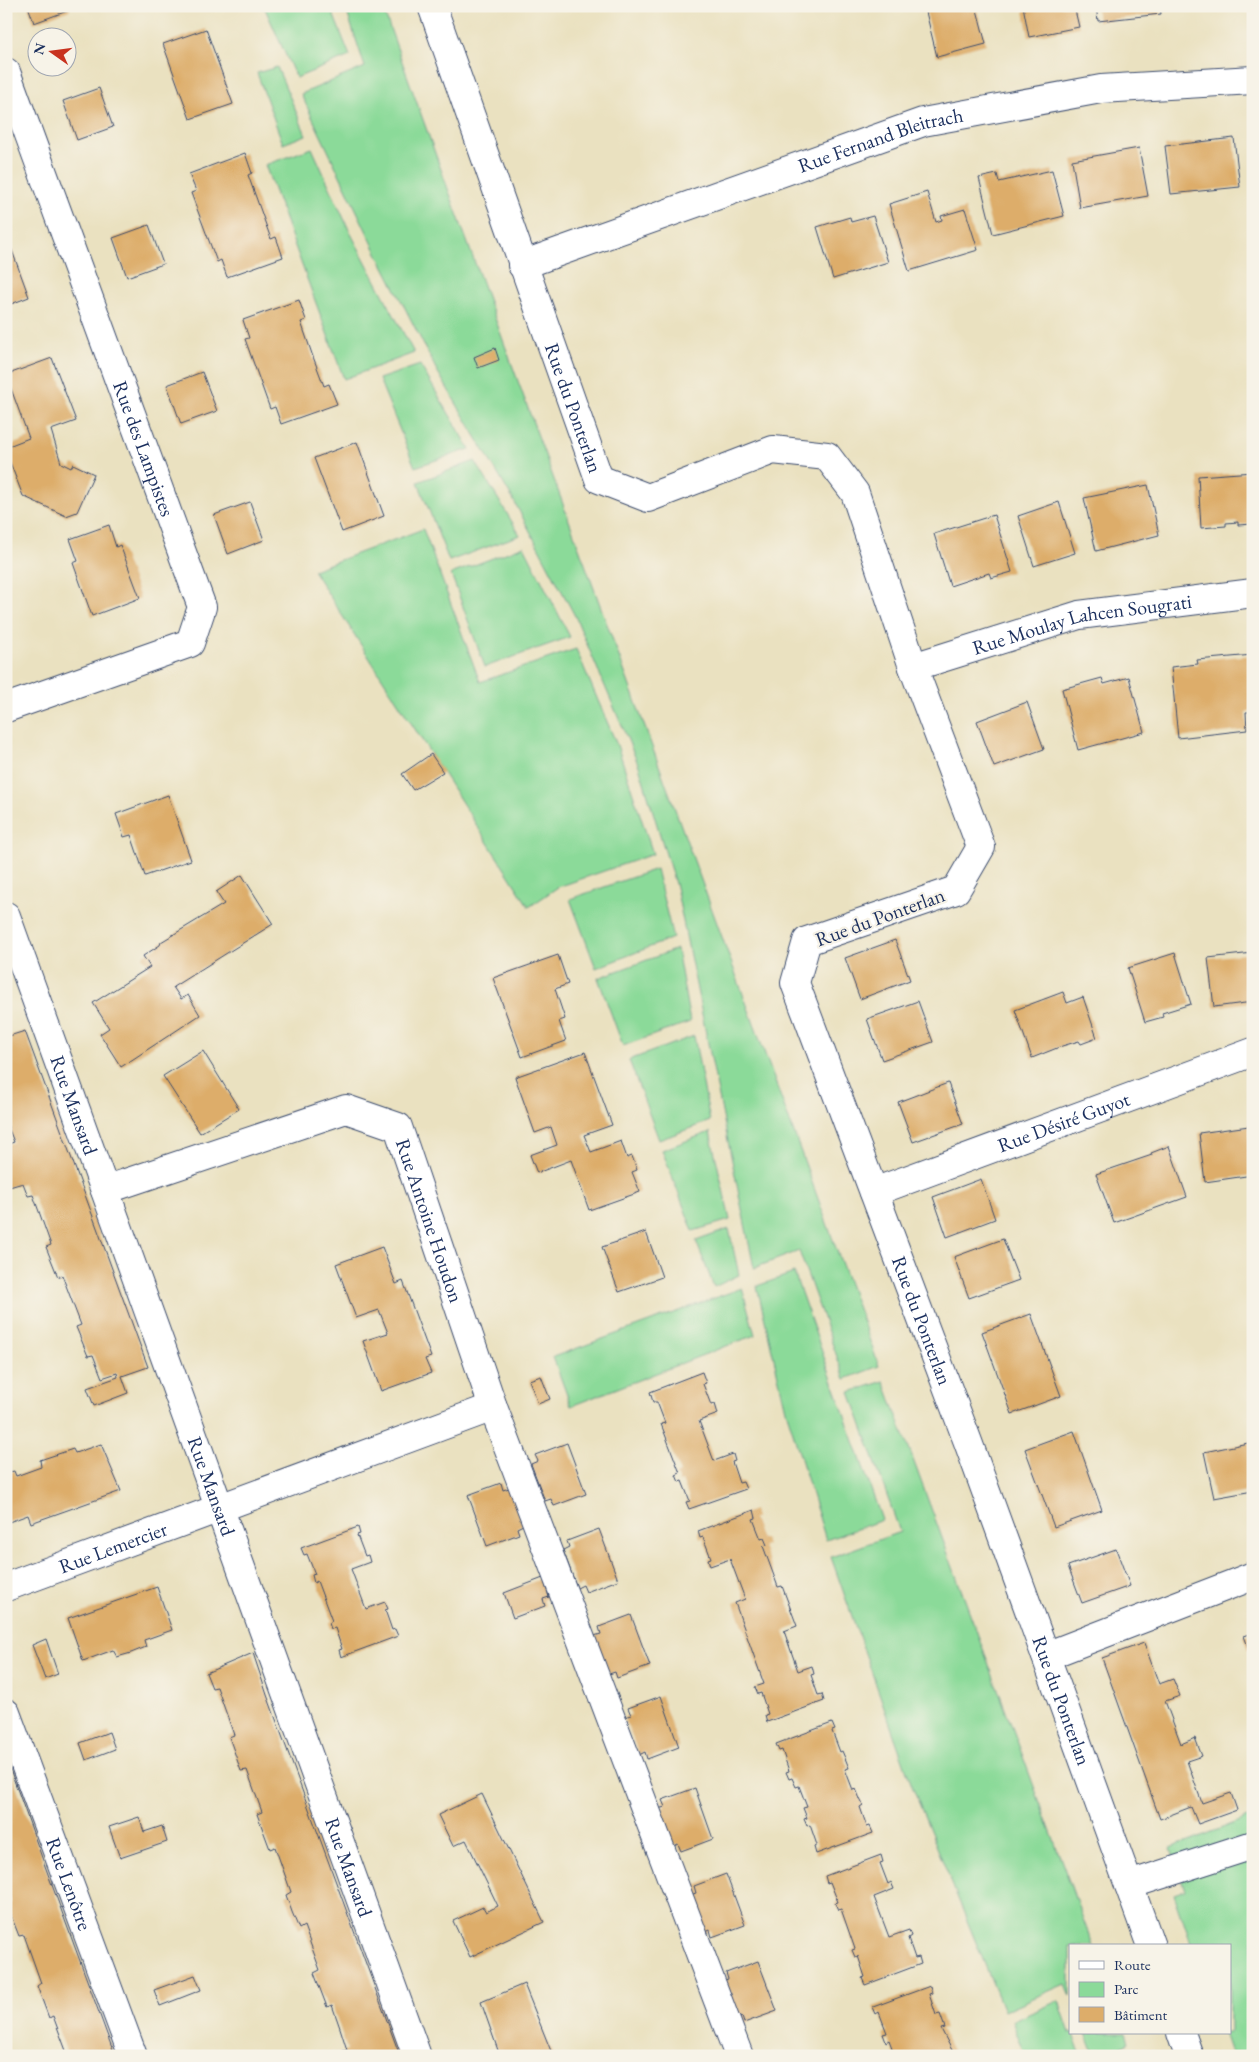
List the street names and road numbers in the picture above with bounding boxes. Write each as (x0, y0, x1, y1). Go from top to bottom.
street label: Rue Fernand Bleitrach (794, 102, 965, 179)
street label: Rue du Ponterlan (539, 339, 609, 477)
street label: Rue des Lampistes (107, 377, 181, 520)
street label: Rue Moulay Lahcen Sougrati (969, 588, 1193, 661)
street label: Rue du Ponterlan (812, 881, 949, 952)
street label: Rue Mansard (44, 1052, 104, 1159)
street label: Rue Désiré Guyot (994, 1085, 1134, 1158)
street label: Rue Antoine Houdon (390, 1135, 470, 1306)
street label: Rue du Ponterlan (886, 1252, 958, 1389)
street label: Rue Mansard (182, 1433, 242, 1540)
street label: Rue Lemercier (55, 1515, 171, 1579)
street label: Rue du Ponterlan (1026, 1632, 1097, 1769)
street label: Rue Mansard (319, 1814, 379, 1921)
street label: Rue Lenôtre (40, 1834, 98, 1934)

